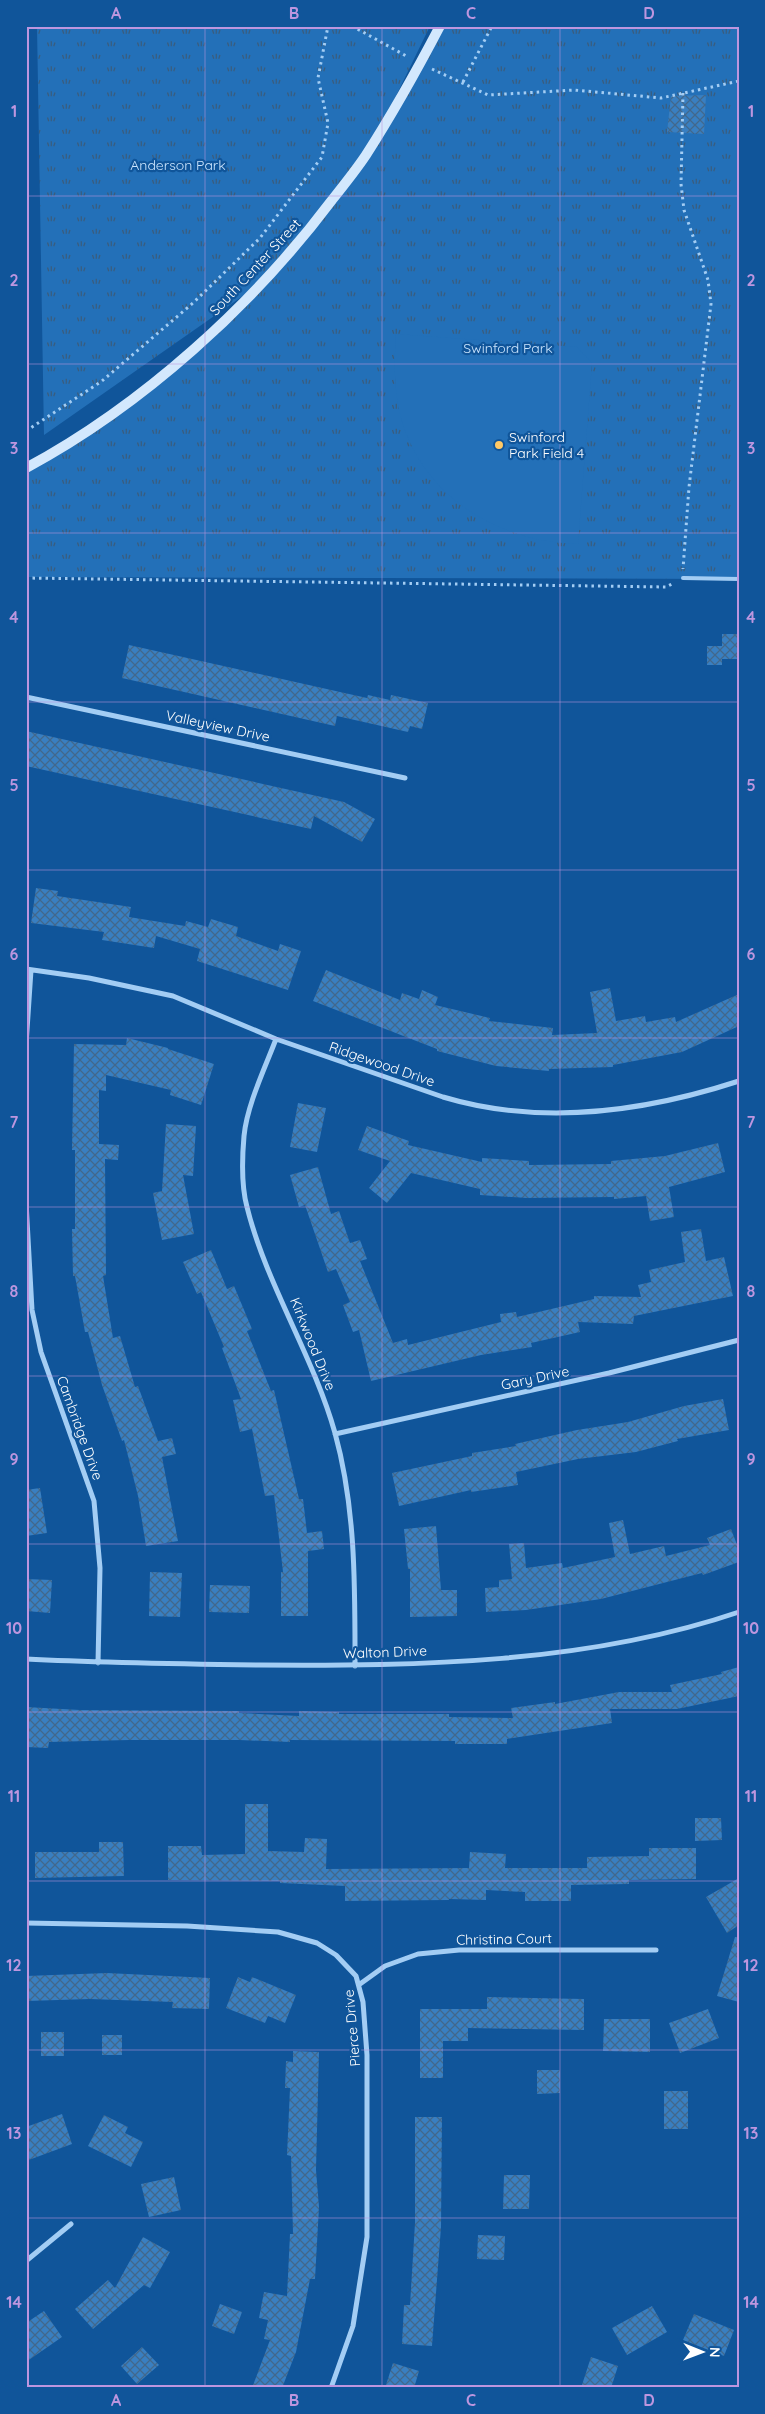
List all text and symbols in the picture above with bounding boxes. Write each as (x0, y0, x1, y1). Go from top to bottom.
text: A (111, 3, 122, 23)
text: B (289, 3, 299, 23)
text: C (466, 3, 476, 23)
text: D (643, 3, 655, 23)
text: 1 (11, 101, 17, 121)
text: 1 (748, 101, 754, 121)
park label: Anderson Park (130, 156, 226, 174)
street label: South Center Street (205, 215, 305, 319)
text: 2 (9, 270, 19, 290)
text: 2 (746, 270, 756, 290)
park label: Swinford Park (463, 339, 553, 357)
place label: Swinford Park Field 4 (509, 428, 584, 462)
text: 3 (10, 438, 18, 458)
text: 3 (747, 438, 755, 458)
marker: Swinford Park Field 4 (493, 439, 505, 451)
text: 4 (9, 607, 19, 627)
text: 4 (746, 607, 756, 627)
street label: Valleyview Drive (164, 706, 272, 746)
text: 5 (9, 775, 19, 795)
text: 5 (746, 775, 756, 795)
text: 6 (10, 944, 19, 964)
text: 6 (747, 944, 756, 964)
street label: Ridgewood Drive (327, 1037, 437, 1091)
text: 7 (10, 1112, 19, 1132)
text: 7 (747, 1112, 756, 1132)
text: 8 (10, 1281, 19, 1301)
text: 8 (747, 1281, 756, 1301)
street label: Kirkwood Drive (286, 1295, 340, 1393)
street label: Gary Drive (499, 1362, 571, 1394)
street label: Cambridge Drive (53, 1373, 107, 1483)
text: 9 (9, 1449, 19, 1469)
text: 9 (746, 1449, 756, 1469)
text: 10 (6, 1618, 22, 1638)
text: 10 (743, 1618, 759, 1638)
street label: Walton Drive (343, 1642, 427, 1662)
text: 11 (8, 1786, 20, 1806)
text: 11 (745, 1786, 757, 1806)
street label: Christina Court (456, 1929, 552, 1949)
text: 12 (6, 1955, 22, 1975)
text: 12 (743, 1955, 759, 1975)
street label: Pierce Drive (340, 1989, 364, 2067)
text: 13 (7, 2123, 21, 2143)
text: 13 (744, 2123, 758, 2143)
text: 14 (6, 2292, 22, 2312)
text: 14 (743, 2292, 759, 2312)
north arrow (678, 2326, 728, 2376)
text: N (706, 2347, 724, 2358)
text: A (111, 2390, 122, 2410)
text: B (289, 2390, 299, 2410)
text: C (466, 2390, 476, 2410)
text: D (643, 2390, 655, 2410)

